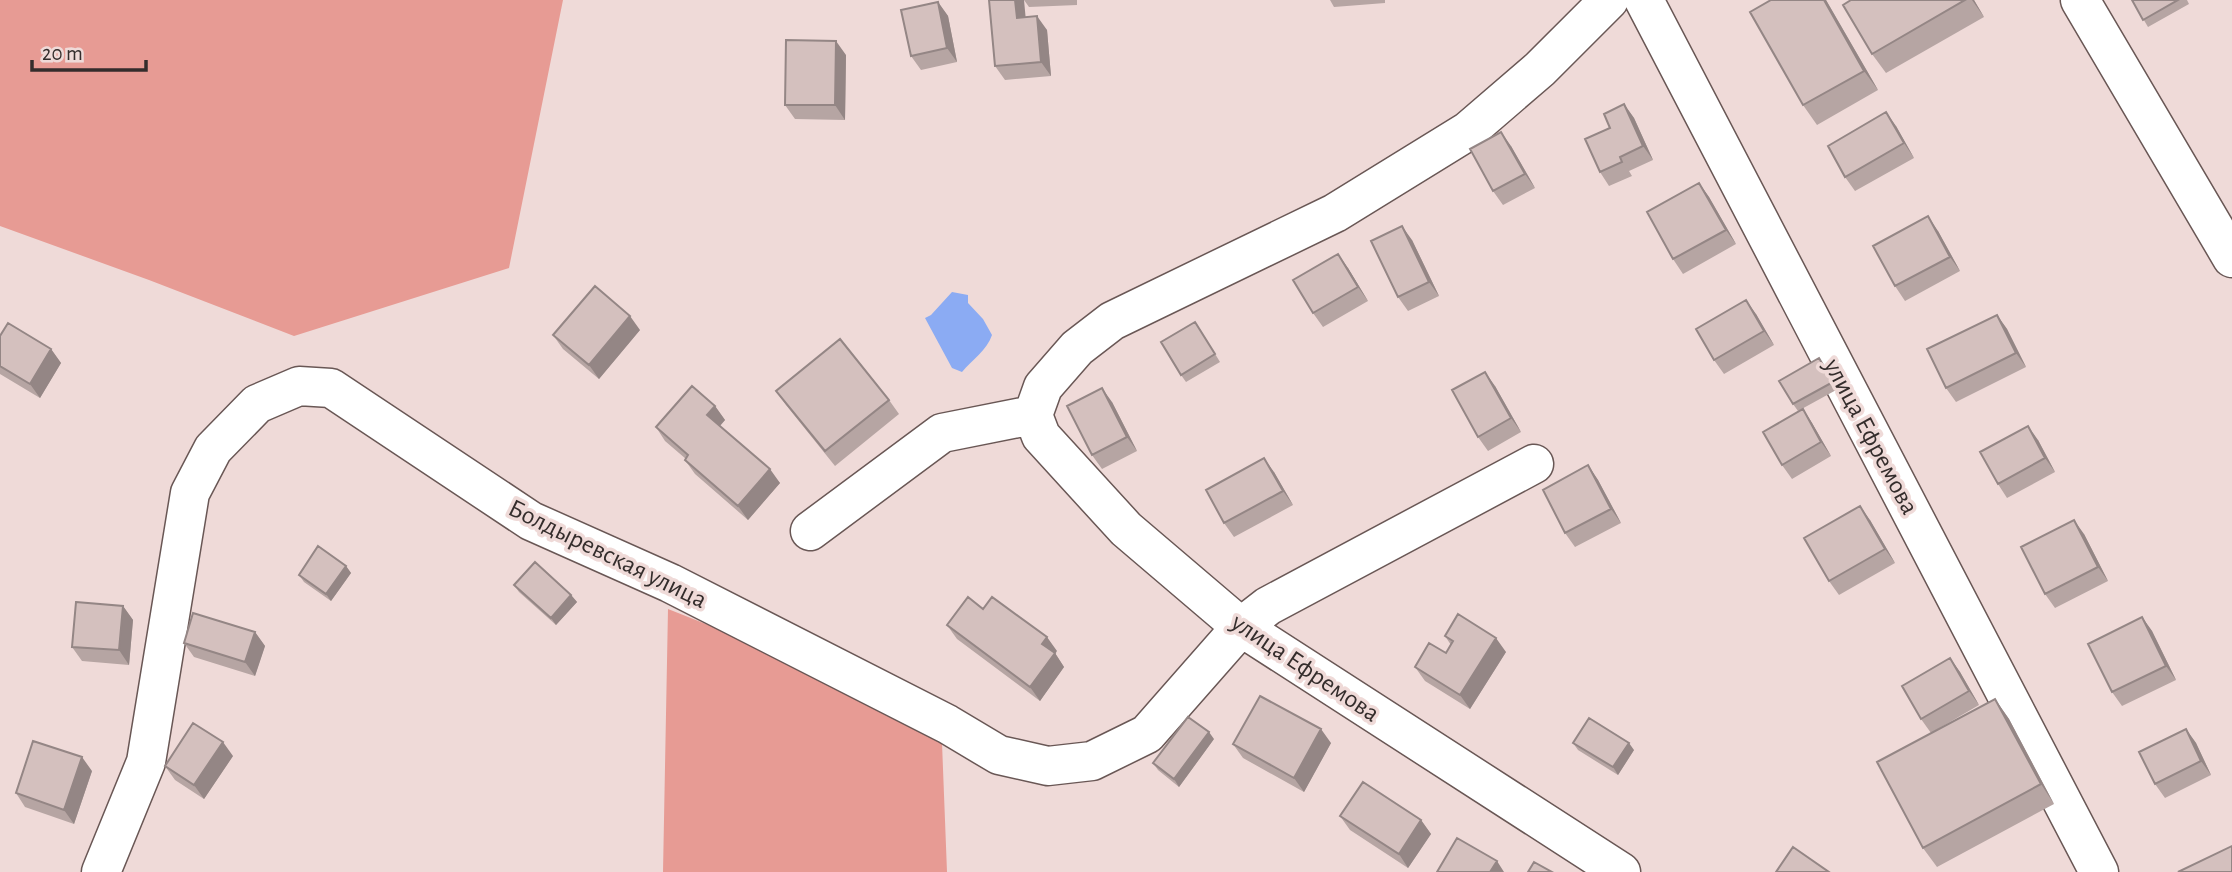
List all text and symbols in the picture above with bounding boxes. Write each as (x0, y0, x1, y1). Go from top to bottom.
scale bar (32, 28, 145, 72)
text: 20 m (42, 43, 83, 64)
street label: улица Ефремова (1819, 353, 1923, 519)
street label: Болдыревская улица (504, 495, 711, 613)
street label: улица Ефремова (1226, 608, 1384, 727)

